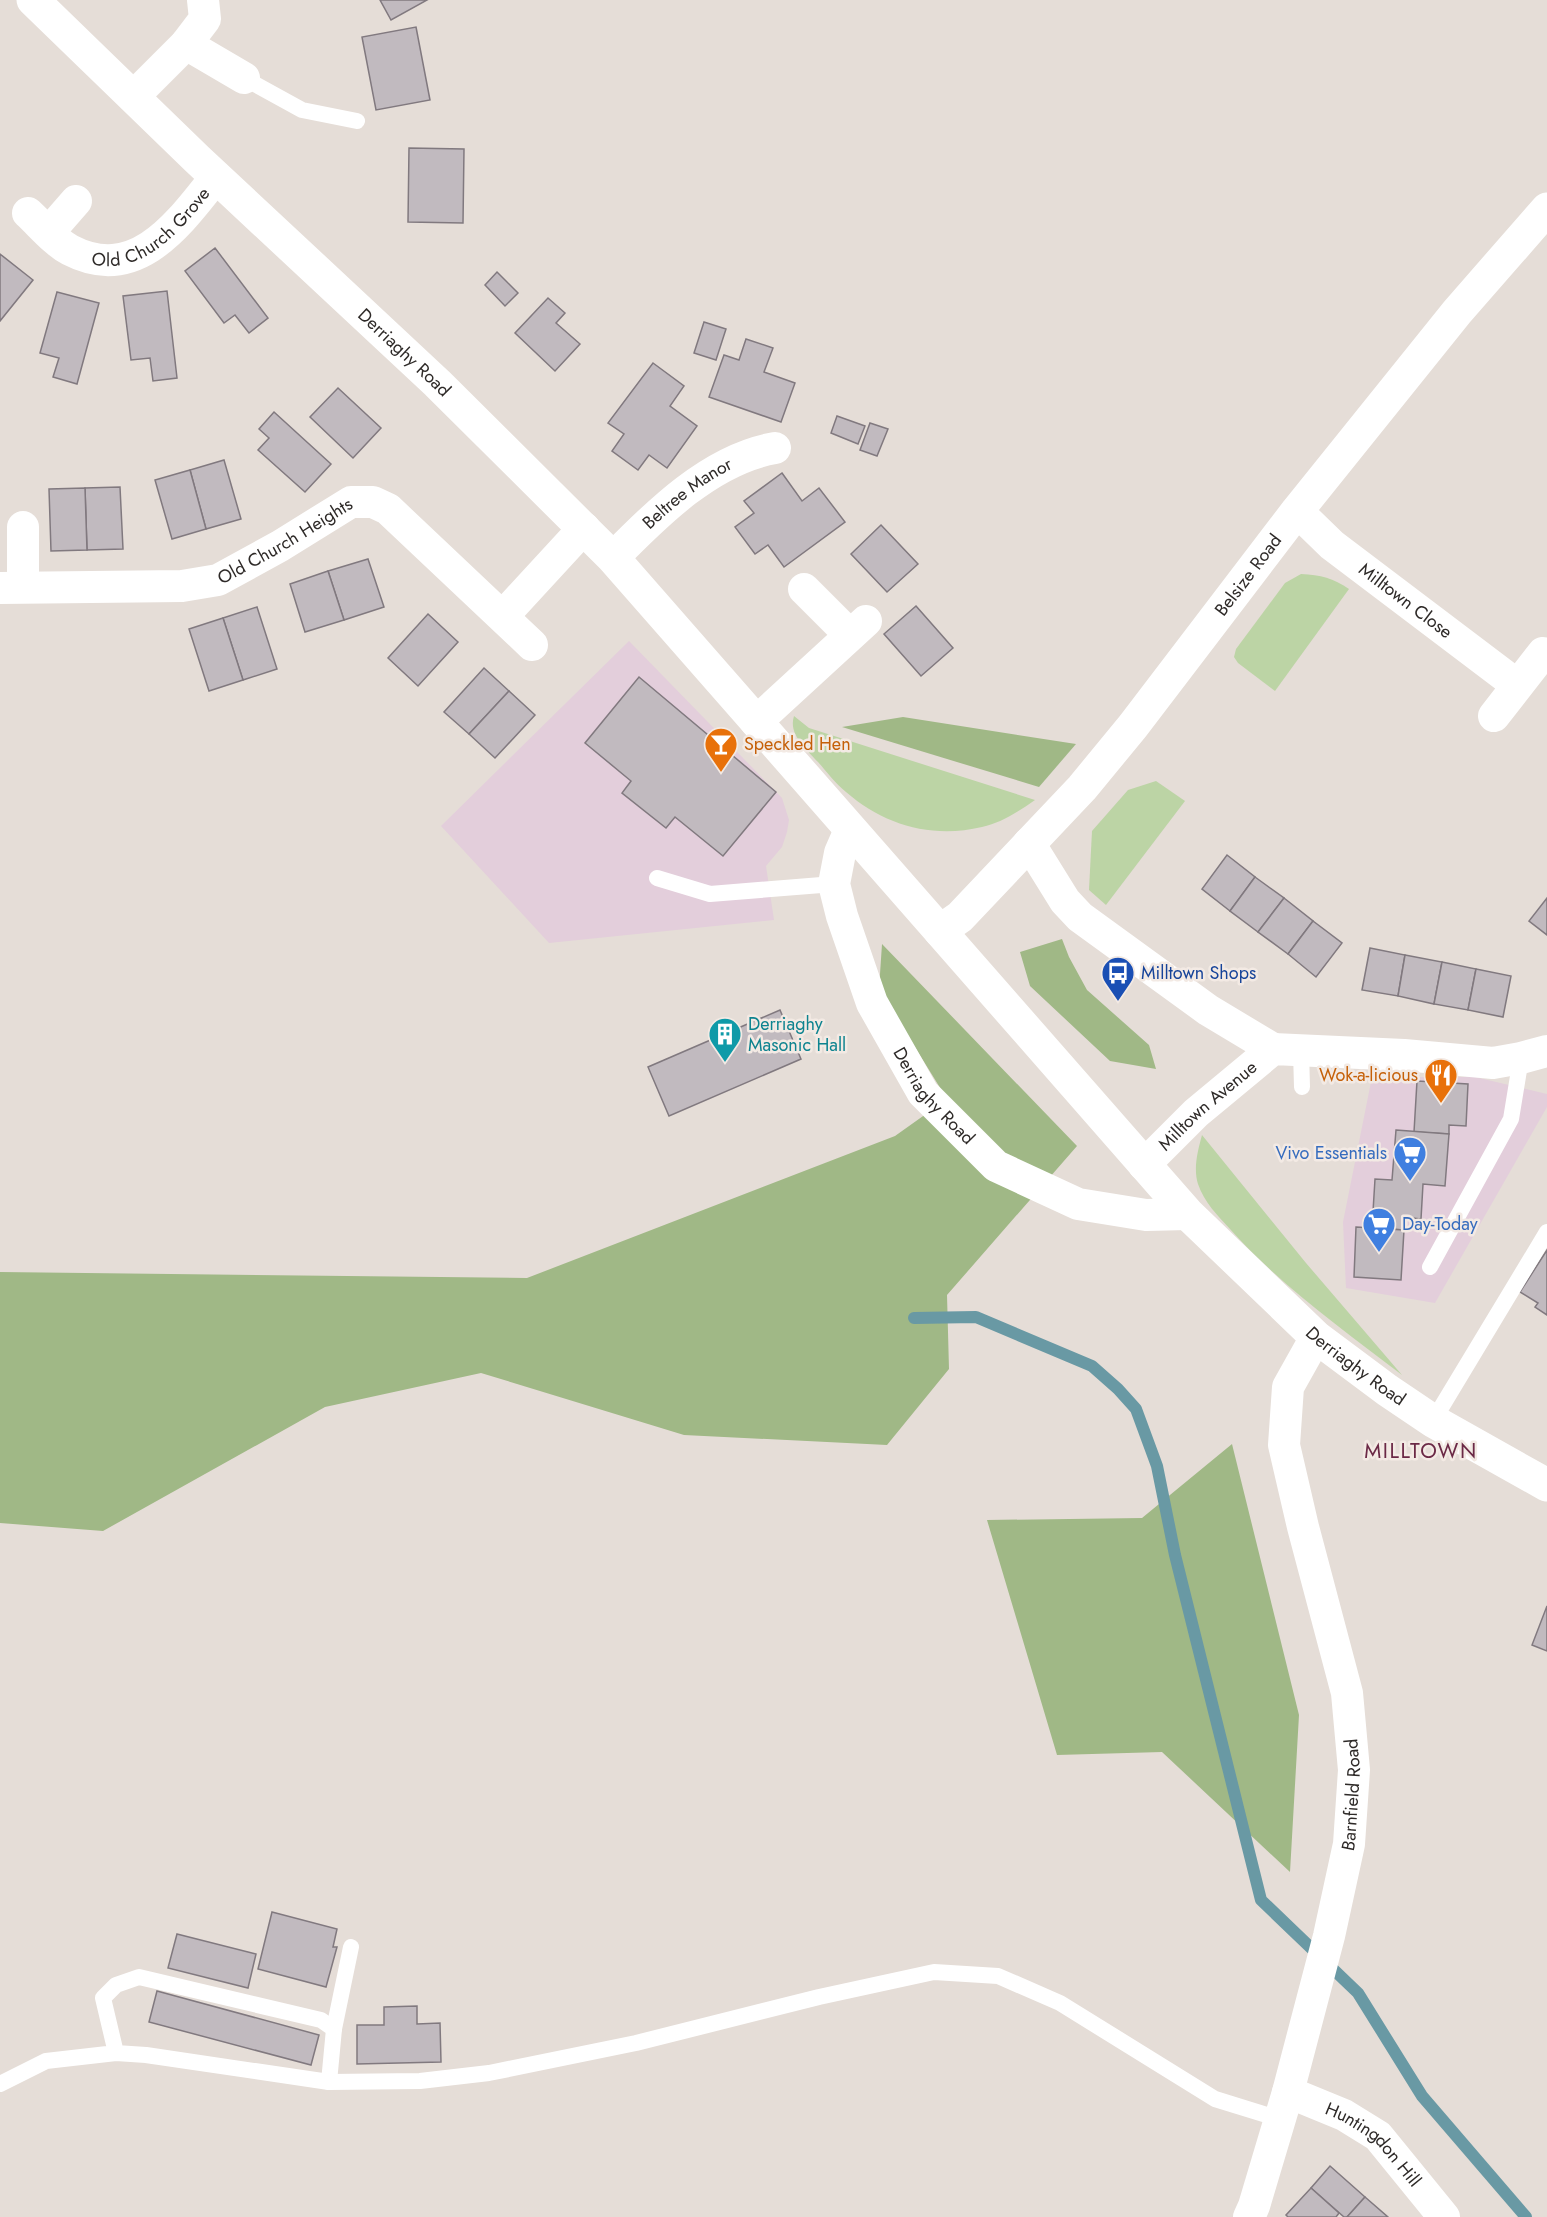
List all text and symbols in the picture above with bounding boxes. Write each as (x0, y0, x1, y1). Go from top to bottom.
street label: Old Church Grove (90, 182, 216, 273)
street label: Derriaghy Road (352, 302, 457, 403)
street label: Beltree Manor (637, 451, 737, 535)
street label: Old Church Heights (213, 491, 358, 591)
street label: Belsize Road (1208, 529, 1288, 622)
street label: Milltown Close (1353, 557, 1458, 645)
bar icon: Speckled Hen (703, 726, 739, 773)
place label: Speckled Hen (744, 731, 851, 757)
bus stop icon: Milltown Shops (1100, 955, 1136, 1002)
place label: Milltown Shops (1141, 960, 1256, 986)
place label: Derriaghy Masonic Hall (748, 1011, 846, 1058)
building icon: Derriaghy Masonic Hall (707, 1016, 743, 1063)
street label: Derriaghy Road (887, 1043, 981, 1151)
street label: Milltown Avenue (1152, 1055, 1263, 1157)
restaurant icon: Wok-a-licious (1423, 1057, 1459, 1104)
place label: Wok-a-licious (1319, 1062, 1418, 1088)
supermarket icon: Vivo Essentials (1392, 1135, 1428, 1182)
place label: Vivo Essentials (1275, 1140, 1387, 1166)
supermarket icon: Day-Today (1361, 1206, 1397, 1253)
place label: Day-Today (1402, 1211, 1478, 1237)
street label: Derriaghy Road (1300, 1320, 1411, 1412)
district label: MILLTOWN (1364, 1436, 1478, 1466)
street label: Barnfield Road (1335, 1738, 1367, 1853)
street label: Huntingdon Hill (1321, 2096, 1427, 2192)

